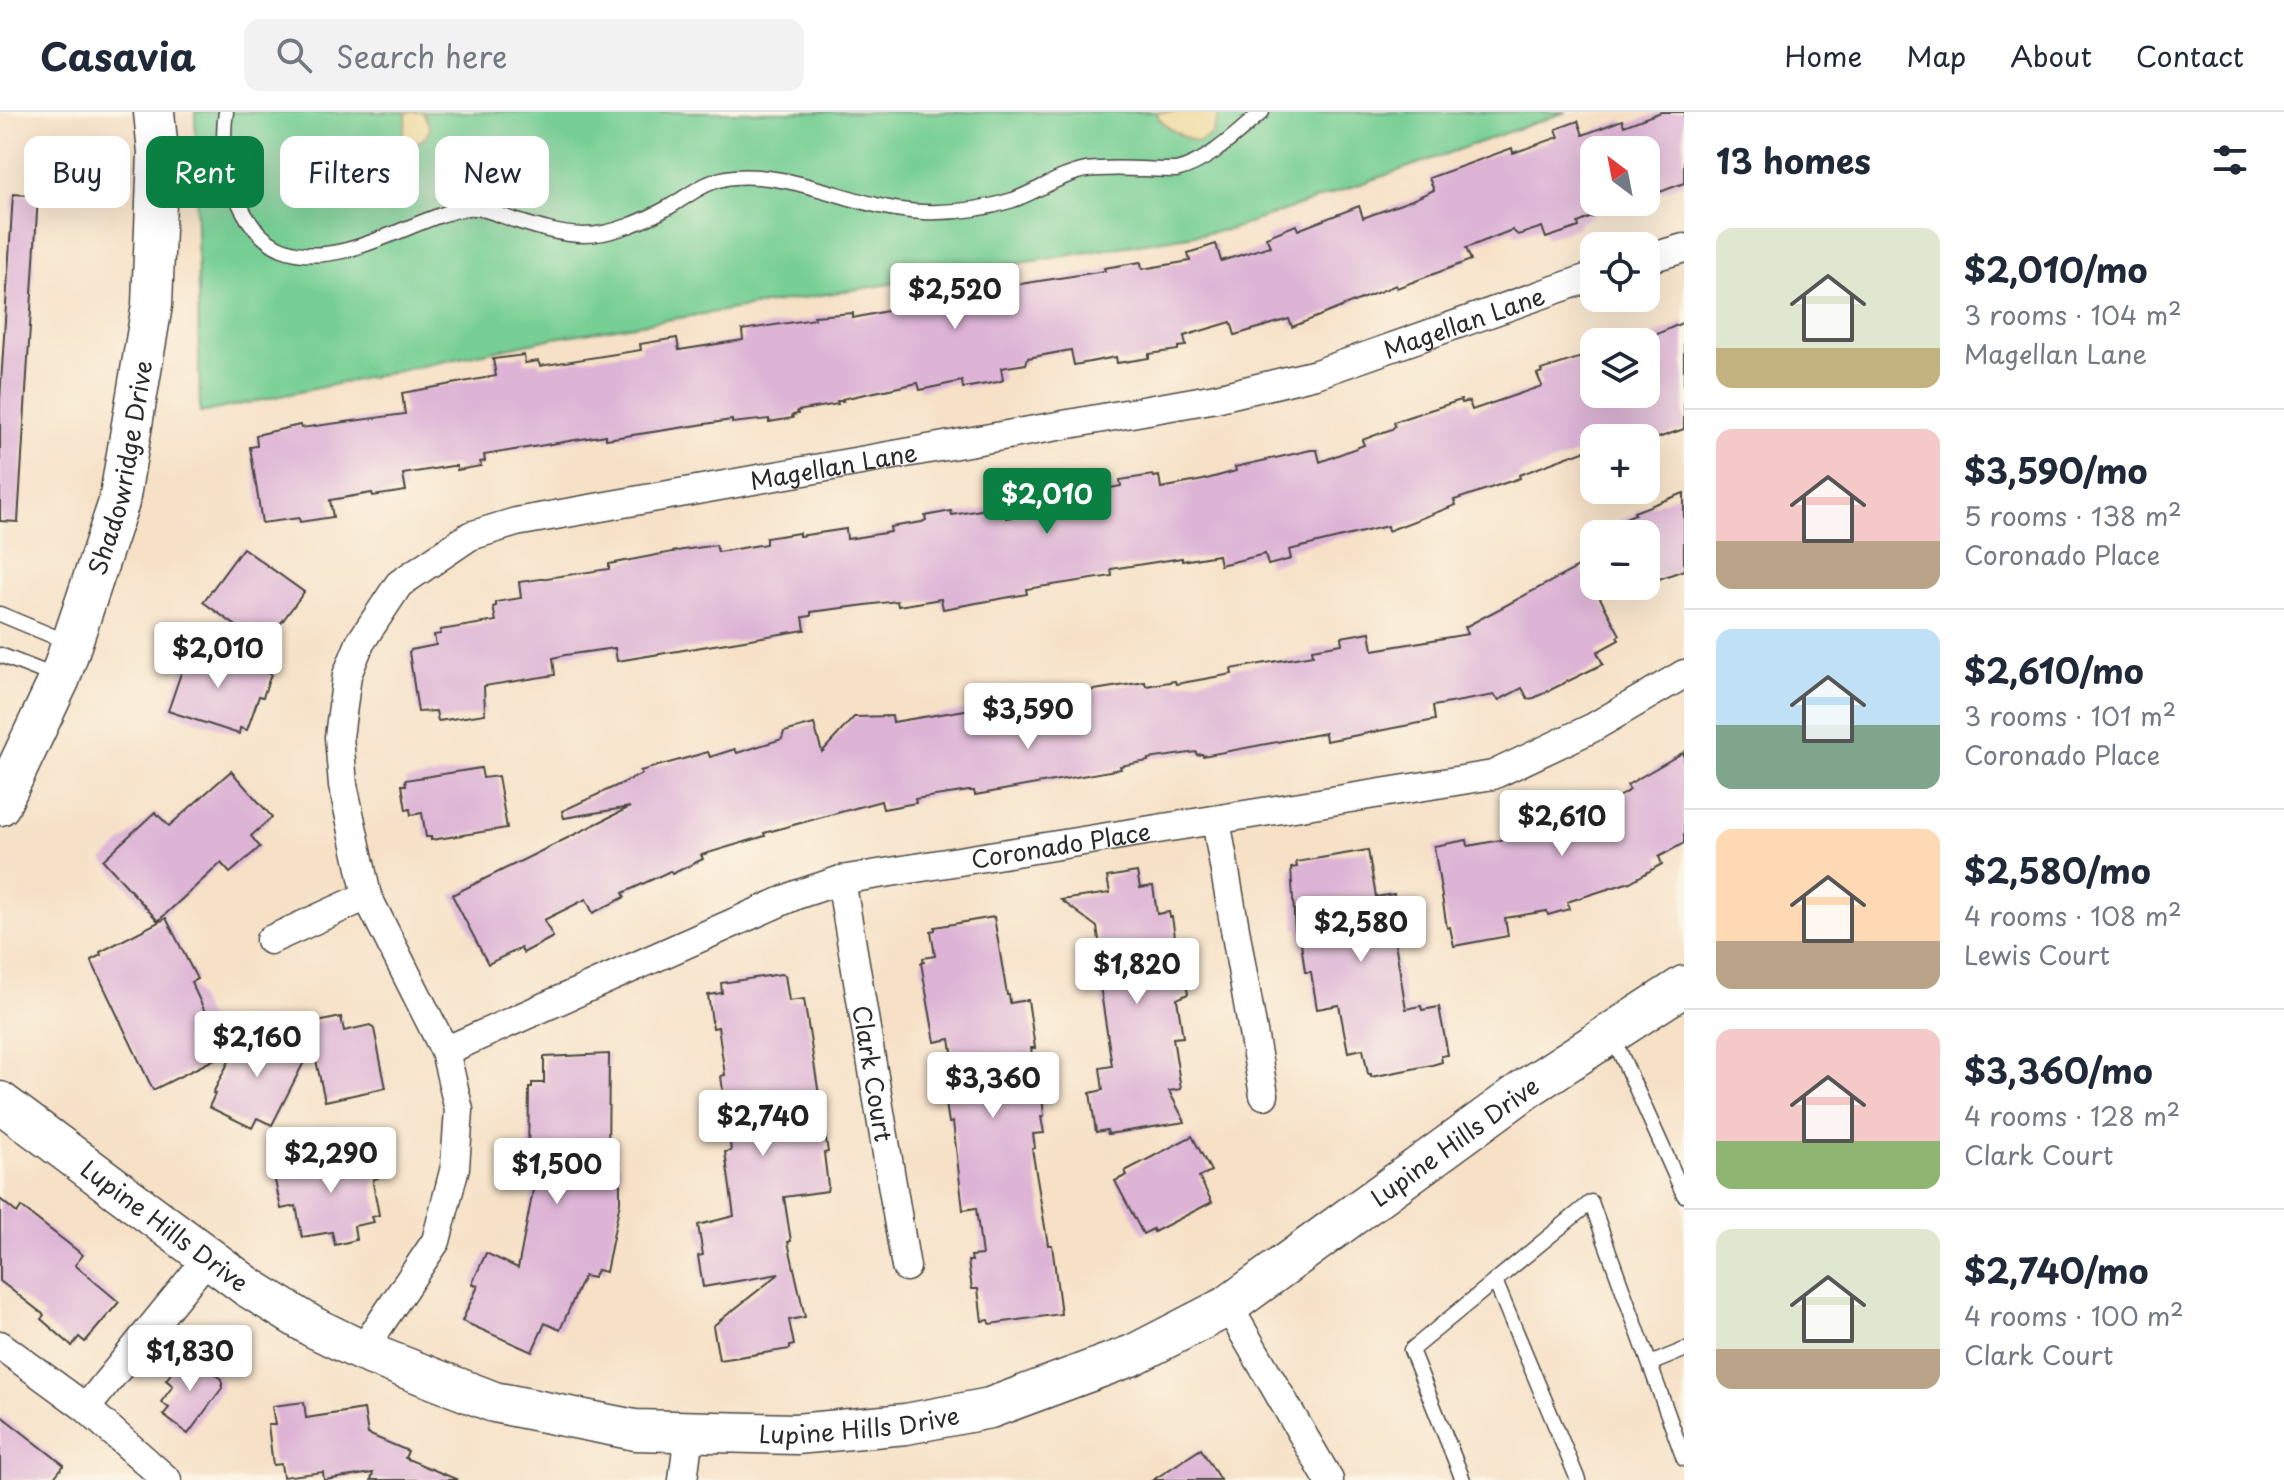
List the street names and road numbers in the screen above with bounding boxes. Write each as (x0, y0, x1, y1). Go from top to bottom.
street label: Magellan Lane (1378, 277, 1549, 367)
street label: Shadowridge Drive (78, 357, 160, 579)
street label: Magellan Lane (747, 433, 920, 498)
street label: Coronado Place (968, 812, 1153, 877)
street label: Clark Court (844, 1002, 903, 1144)
street label: Lupine Hills Drive (1362, 1067, 1546, 1215)
street label: Lupine Hills Drive (74, 1151, 257, 1300)
street label: Lupine Hills Drive (758, 1396, 962, 1452)

